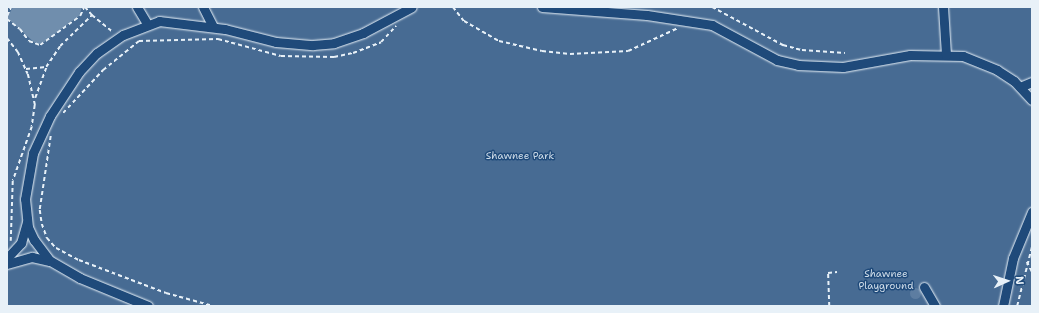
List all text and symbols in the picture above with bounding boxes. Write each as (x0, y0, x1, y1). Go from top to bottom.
park label: Shawnee Park (486, 150, 554, 162)
north arrow (987, 261, 1027, 301)
park label: Shawnee Playground (859, 267, 913, 290)
text: N (1012, 276, 1027, 285)

